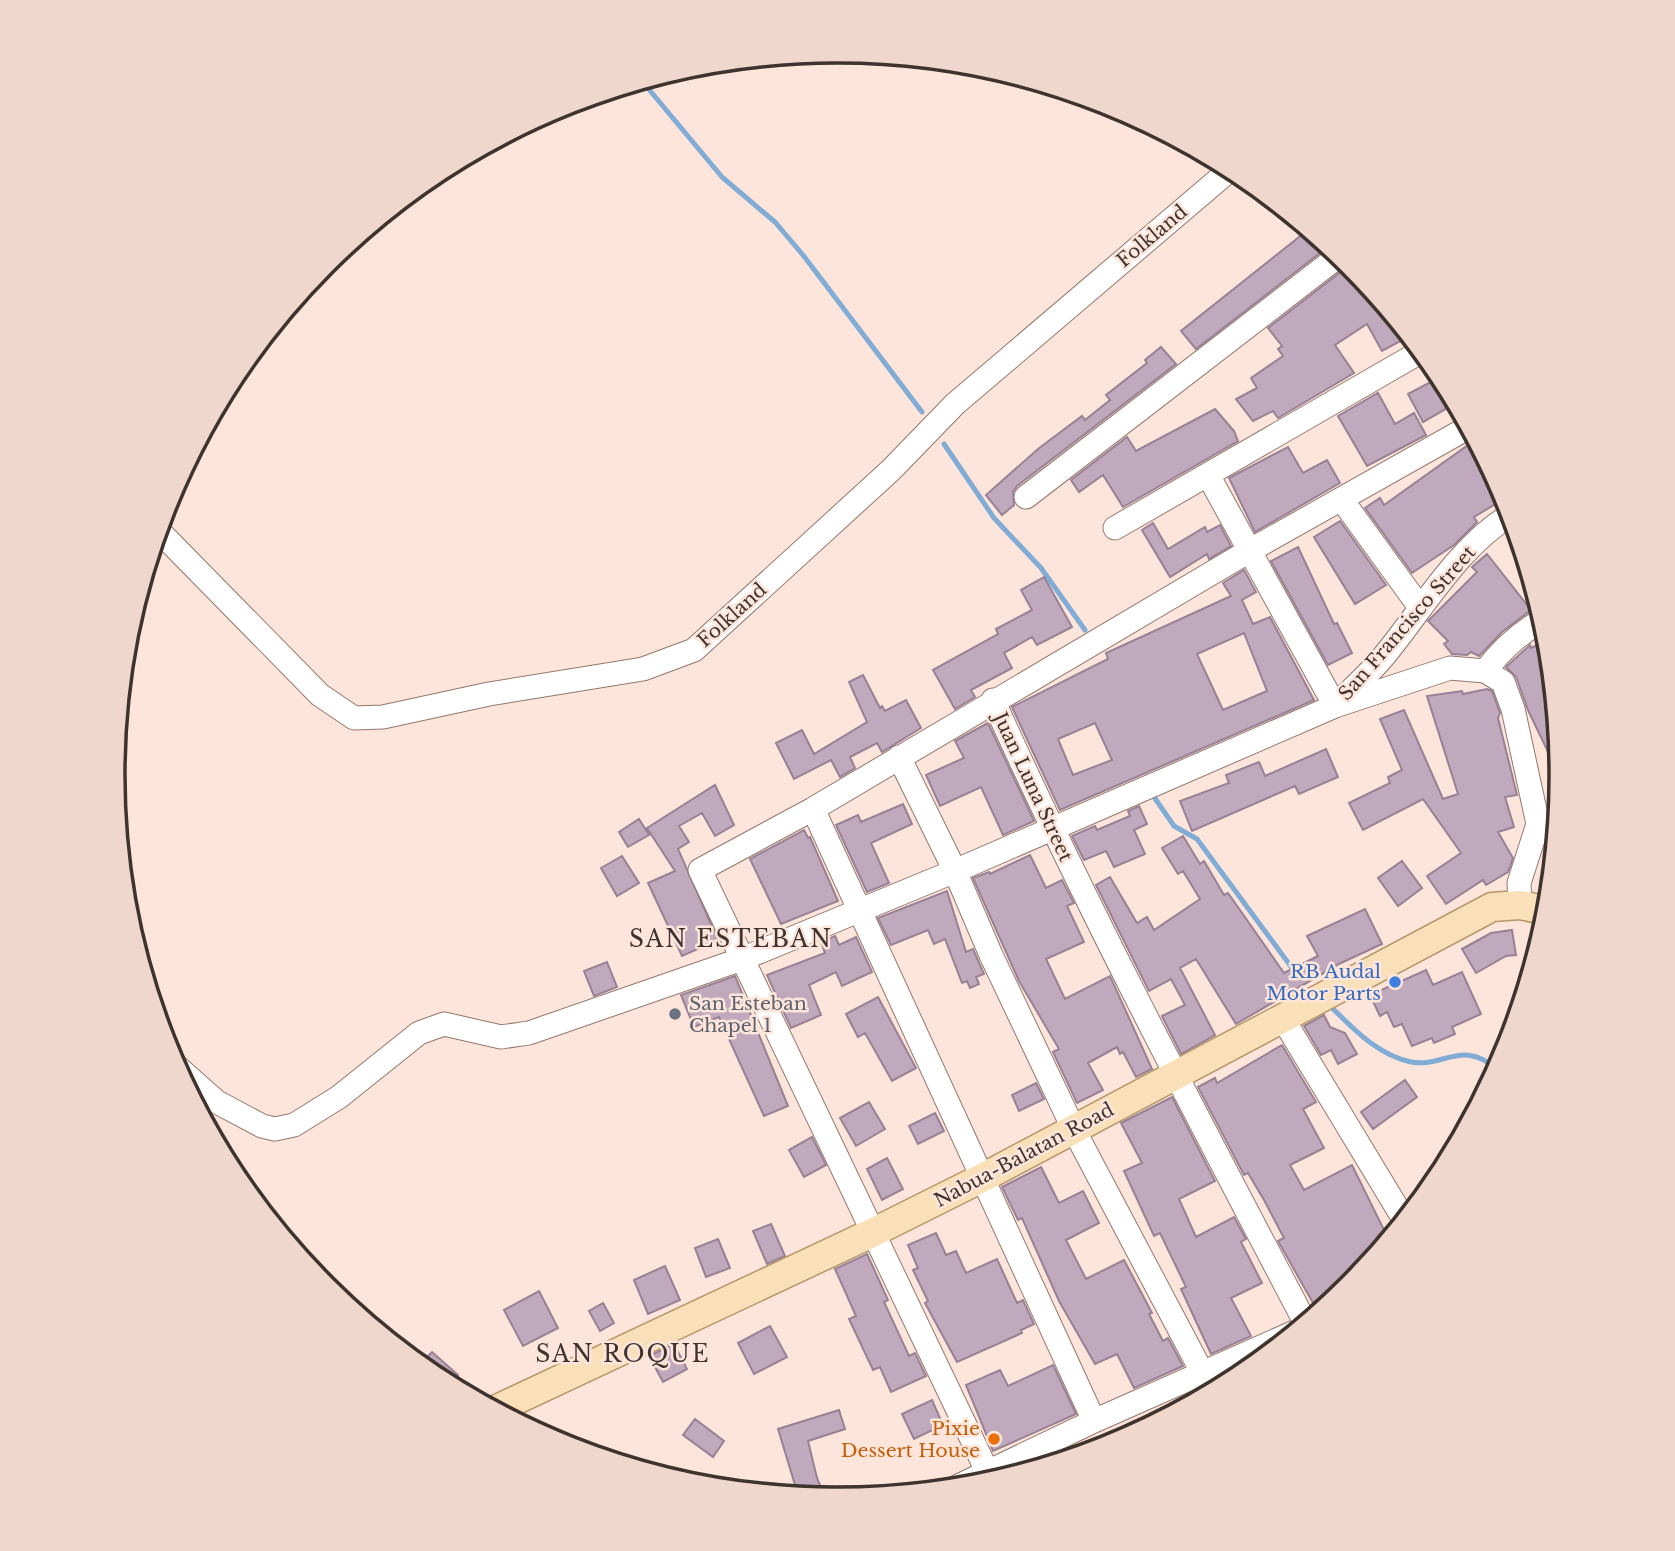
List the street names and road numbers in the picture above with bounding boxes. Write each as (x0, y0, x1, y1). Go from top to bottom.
street label: Folkland (1112, 200, 1192, 272)
street label: San Francisco Street (1334, 540, 1481, 705)
street label: Folkland (693, 578, 771, 652)
street label: Juan Luna Street (987, 706, 1078, 866)
street label: Nabua-Balatan Road (930, 1098, 1118, 1212)

